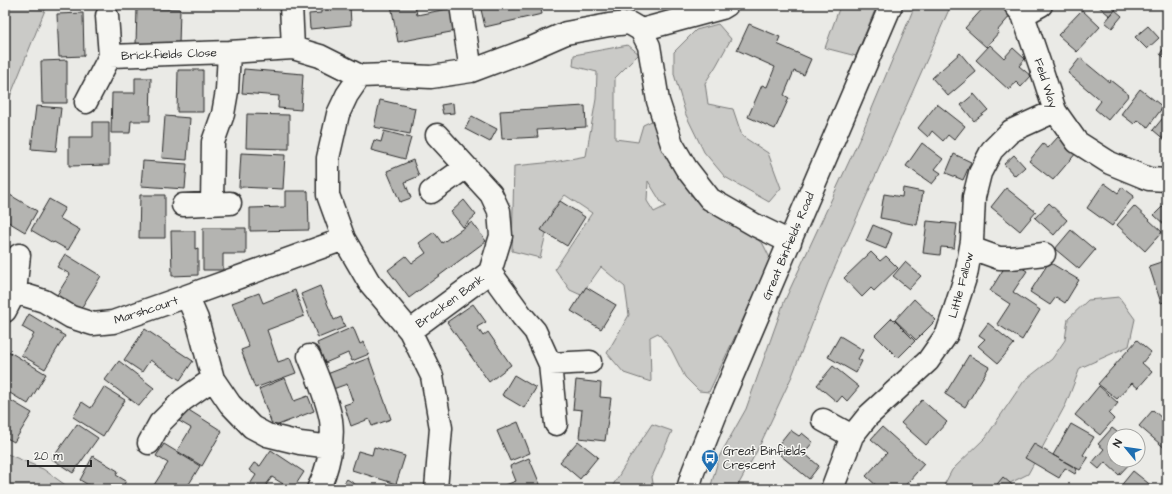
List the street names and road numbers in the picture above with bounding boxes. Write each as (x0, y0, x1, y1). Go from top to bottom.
street label: Brickfields Close (121, 44, 218, 65)
street label: Feld Way (1029, 56, 1062, 111)
street label: Great Binfields Road (758, 190, 819, 303)
street label: Little Fallow (945, 250, 979, 320)
street label: Bracken Bank (412, 270, 489, 332)
street label: Marshcourt (112, 292, 181, 329)

